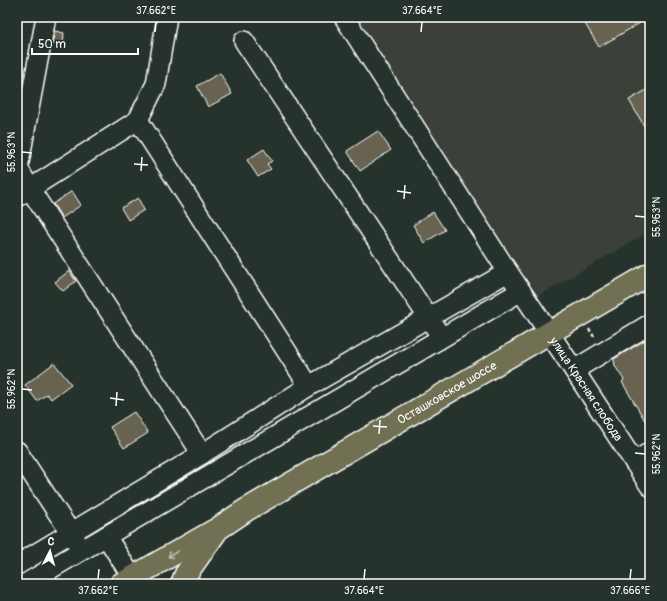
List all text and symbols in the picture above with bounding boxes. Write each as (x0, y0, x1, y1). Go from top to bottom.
text: 37.662°E (136, 5, 176, 17)
text: 37.664°E (402, 5, 442, 17)
scale bar (32, 30, 138, 56)
text: 50 m (38, 37, 66, 52)
text: 55.963°N (6, 131, 18, 172)
text: 55.963°N (651, 196, 663, 237)
street label: улица Красная слобода (546, 333, 626, 444)
street label: Осташковское шоссе (395, 358, 499, 427)
text: 55.962°N (6, 368, 18, 409)
text: 55.962°N (651, 433, 663, 474)
north arrow (30, 531, 70, 571)
text: С (47, 535, 55, 548)
one-way arrow (167, 551, 179, 559)
text: 37.662°E (78, 585, 118, 597)
text: 37.664°E (344, 585, 384, 597)
text: 37.666°E (610, 585, 650, 597)

